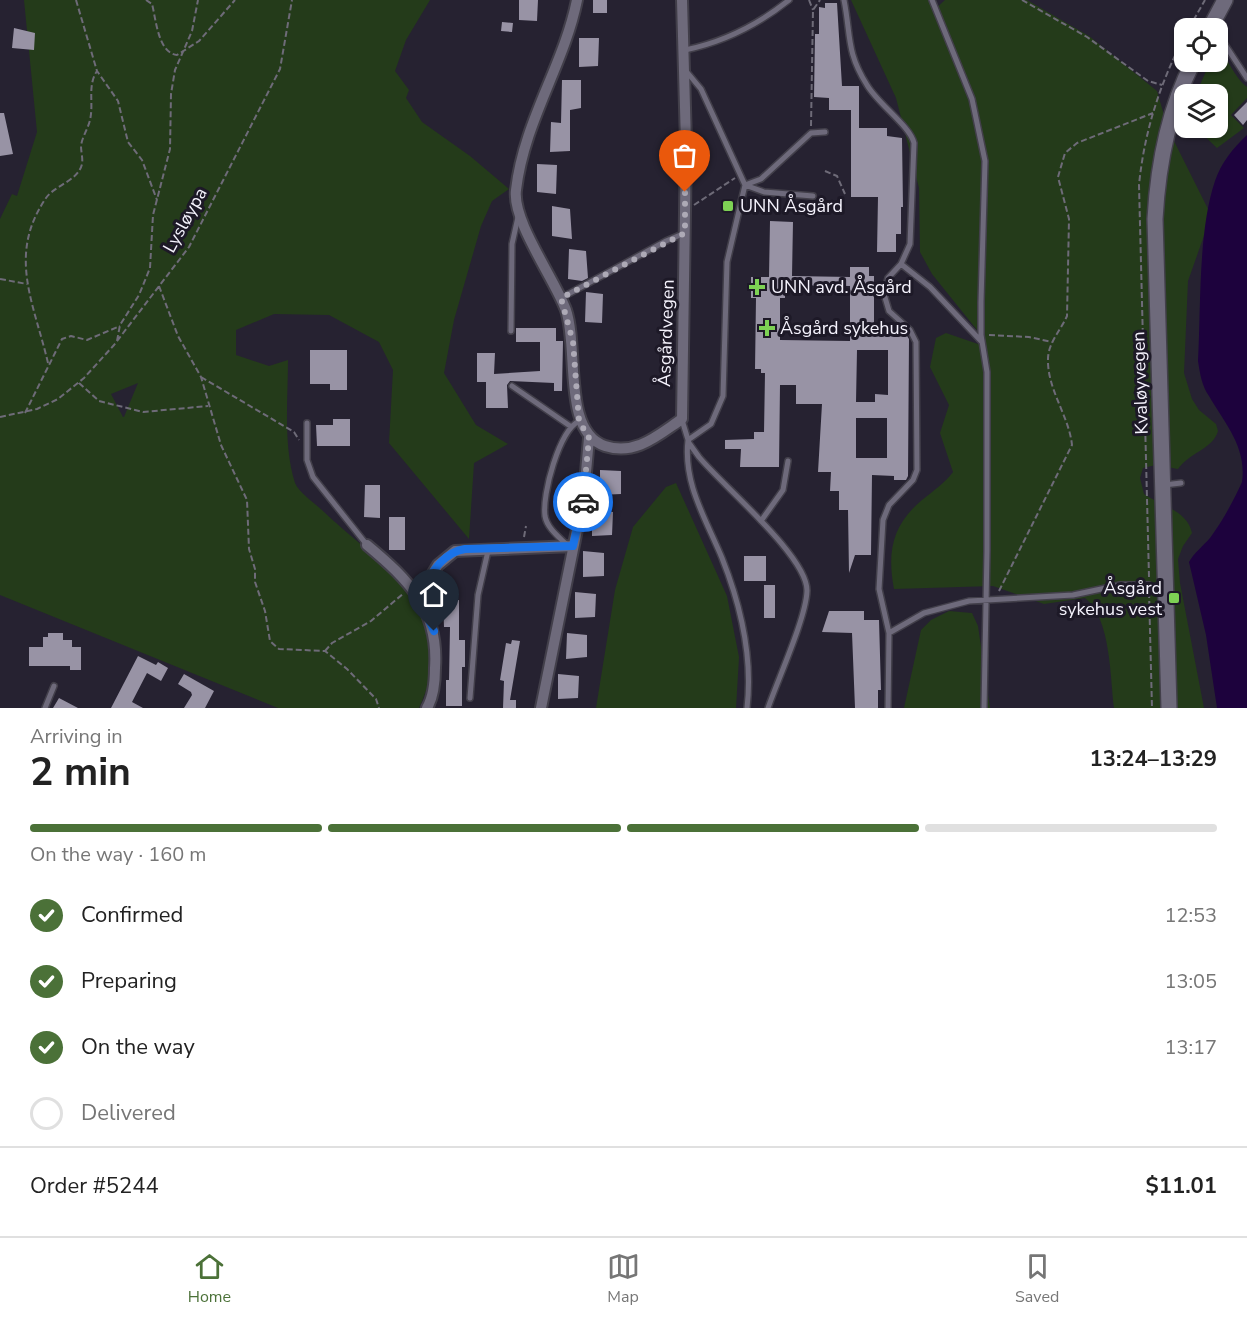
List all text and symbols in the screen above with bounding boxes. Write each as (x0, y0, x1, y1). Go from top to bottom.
map controls (1174, 18, 1228, 138)
button: locate (1174, 18, 1228, 72)
button: layers (1174, 84, 1228, 138)
pin (659, 130, 710, 192)
icon: bag (668, 139, 701, 172)
street label: Lysløypa (157, 183, 213, 257)
place label: UNN Åsgård (740, 194, 843, 218)
marker: UNN Åsgård (721, 199, 735, 213)
place label: UNN avd. Åsgård (771, 275, 912, 299)
marker: UNN avd. Åsgård (748, 278, 766, 296)
street label: Åsgårdvegen (652, 279, 680, 387)
place label: Åsgård sykehus (780, 316, 908, 340)
marker: Åsgård sykehus (758, 319, 776, 337)
street label: Kvaløyvegen (1126, 331, 1154, 435)
courier (553, 472, 613, 532)
icon: car (567, 486, 600, 519)
pin (408, 569, 459, 631)
place label: Åsgård sykehus vest (1059, 576, 1163, 621)
icon: home (417, 578, 450, 611)
marker: Åsgård sykehus vest (1167, 591, 1181, 605)
text: Arriving in (30, 723, 123, 750)
text: 13:24–13:29 (1089, 744, 1217, 774)
text: 2 min (30, 746, 131, 799)
text: On the way · 160 m (30, 841, 206, 868)
icon: check (30, 899, 63, 932)
text: Confirmed (81, 900, 183, 930)
text: 12:53 (1164, 902, 1217, 929)
icon: check (30, 965, 63, 998)
text: Preparing (81, 966, 177, 996)
text: 13:05 (1164, 968, 1217, 995)
icon: check (30, 1031, 63, 1064)
text: On the way (81, 1032, 195, 1062)
text: 13:17 (1164, 1034, 1217, 1061)
text: Delivered (81, 1098, 176, 1128)
text: Order #5244 (30, 1171, 159, 1201)
text: $11.01 (1146, 1171, 1217, 1201)
tab: Home (188, 1250, 231, 1308)
tab: Map (607, 1250, 640, 1308)
tab: Saved (1015, 1250, 1059, 1308)

